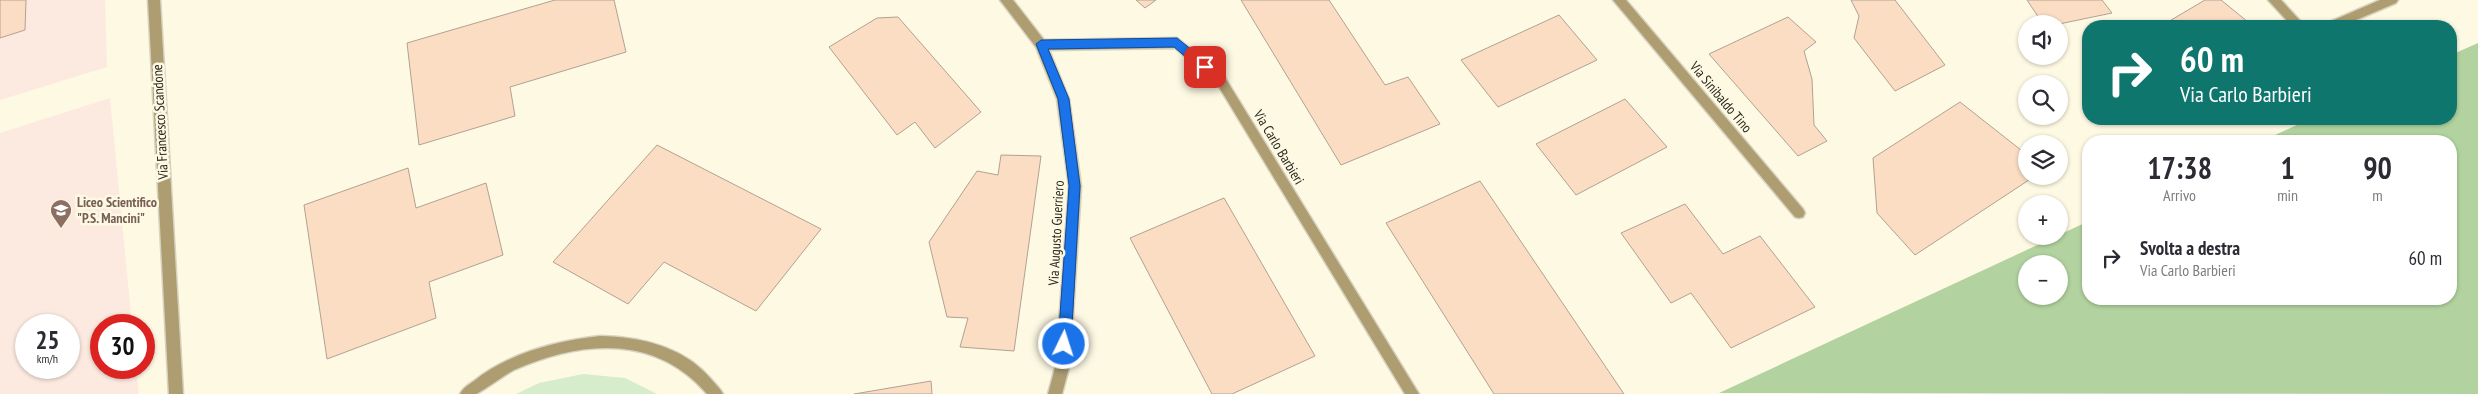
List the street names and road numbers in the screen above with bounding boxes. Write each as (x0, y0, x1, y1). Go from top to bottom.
street label: Via Sinibaldo Tino (1685, 57, 1756, 136)
street label: Via Francesco Scandone (148, 64, 172, 181)
street label: Via Carlo Barbieri (1249, 106, 1308, 188)
street label: Via Augusto Guerriero (1044, 180, 1068, 287)

